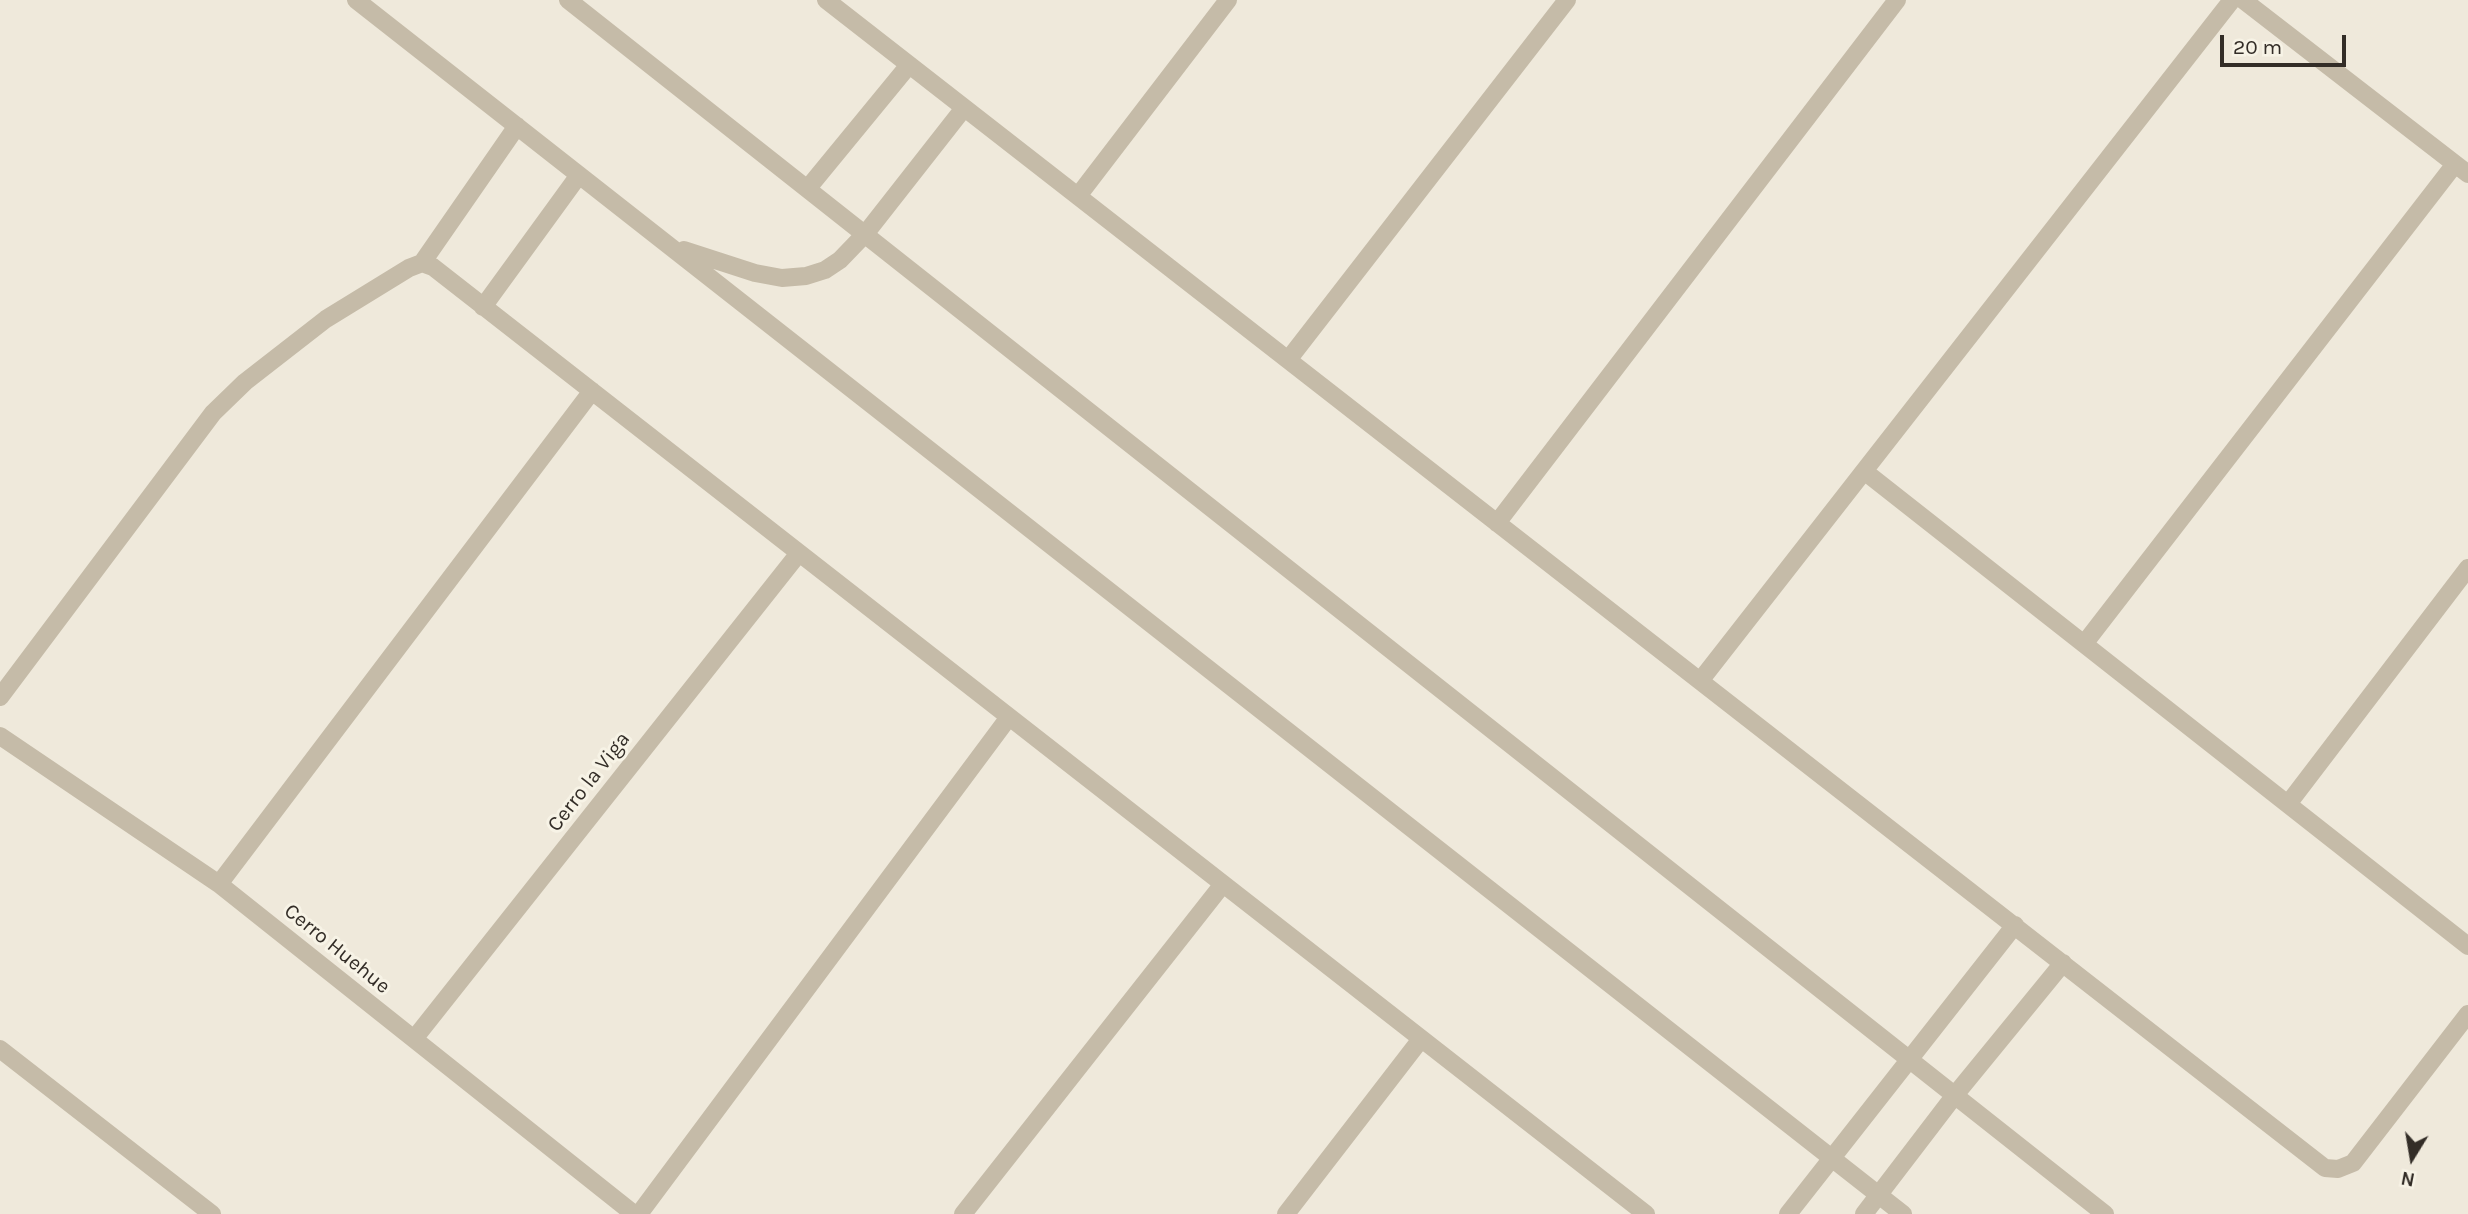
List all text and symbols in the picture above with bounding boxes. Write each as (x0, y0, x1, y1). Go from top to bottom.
scale bar (2223, 21, 2349, 65)
text: 20 m (2233, 35, 2282, 59)
street label: Cerro la Viga (542, 727, 636, 837)
street label: Cerro Huehue (279, 899, 395, 999)
north arrow (2377, 1123, 2447, 1193)
text: N (2399, 1167, 2417, 1191)

